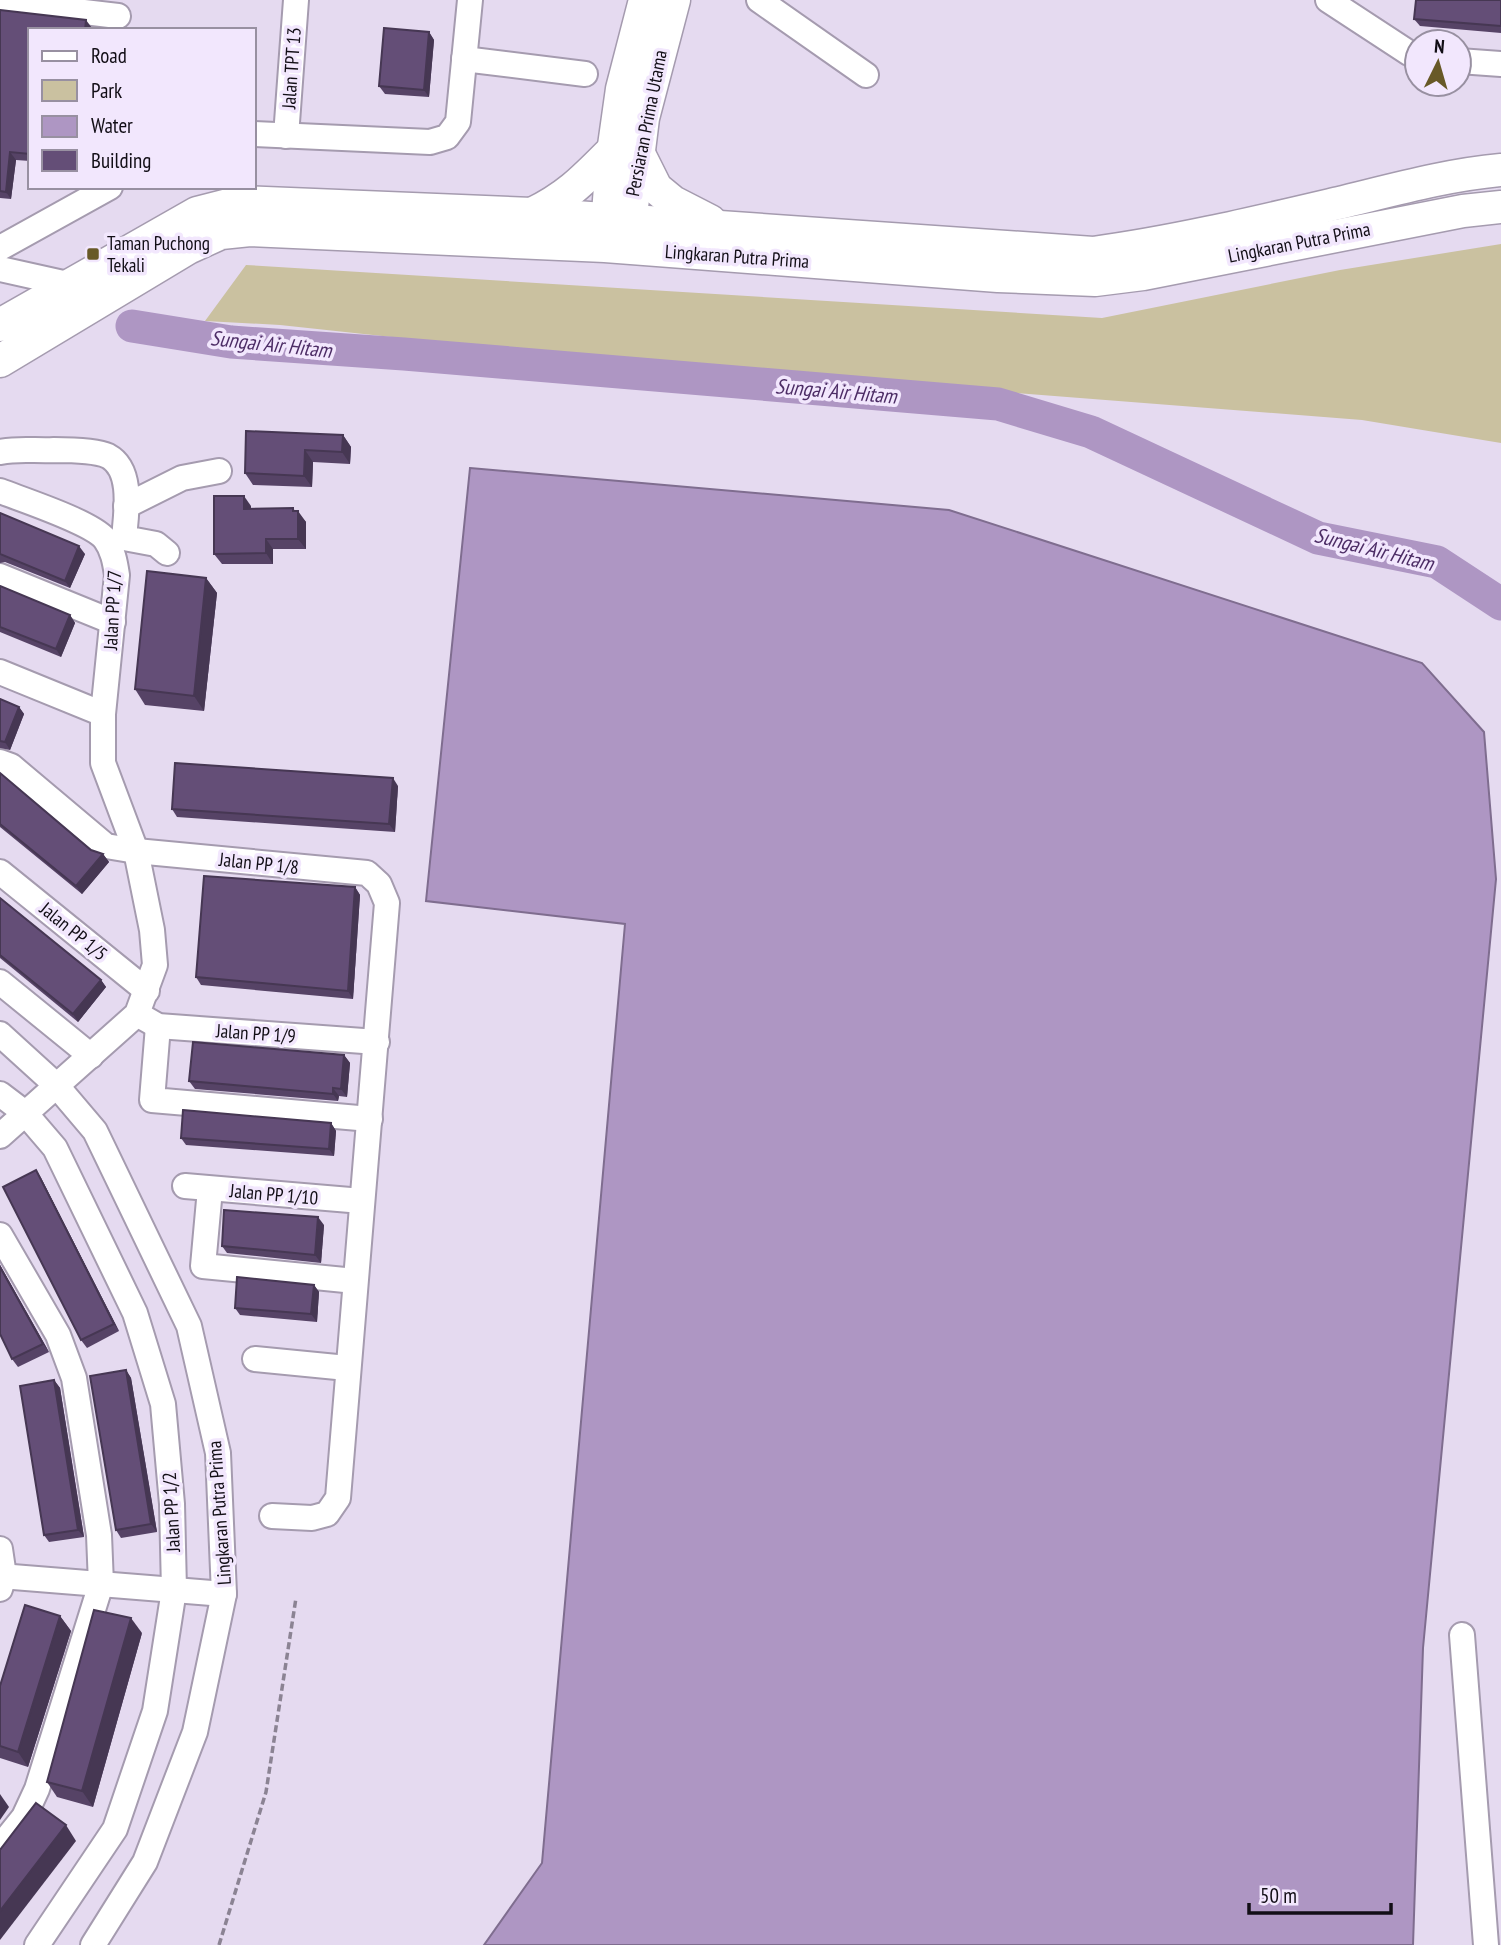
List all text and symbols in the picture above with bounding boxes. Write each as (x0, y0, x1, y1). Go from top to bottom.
street label: Jalan TPT 13 (276, 26, 306, 111)
legend (28, 28, 256, 189)
north arrow (1403, 28, 1473, 98)
text: N (1433, 34, 1446, 58)
text: Road (91, 42, 127, 69)
street label: Persiaran Prima Utama (620, 48, 672, 198)
text: Park (91, 77, 122, 104)
text: Water (91, 112, 133, 139)
text: Building (91, 147, 151, 174)
street label: Lingkaran Putra Prima (1226, 216, 1372, 268)
place label: Taman Puchong Tekali (107, 231, 210, 277)
street label: Lingkaran Putra Prima (664, 239, 810, 273)
marker: Taman Puchong Tekali (85, 246, 101, 262)
water label: Sungai Air Hitam (209, 324, 334, 364)
water label: Sungai Air Hitam (774, 372, 899, 410)
water label: Sungai Air Hitam (1312, 521, 1438, 577)
street label: Jalan PP 1/7 (98, 570, 126, 651)
street label: Jalan PP 1/8 (217, 847, 300, 879)
street label: Jalan PP 1/5 (35, 896, 113, 965)
street label: Jalan PP 1/9 (214, 1018, 297, 1048)
street label: Jalan PP 1/10 (228, 1178, 319, 1210)
street label: Lingkaran Putra Prima (202, 1440, 236, 1586)
street label: Jalan PP 1/2 (157, 1472, 185, 1553)
scale bar (1249, 1871, 1391, 1915)
text: 50 m (1260, 1882, 1297, 1909)

